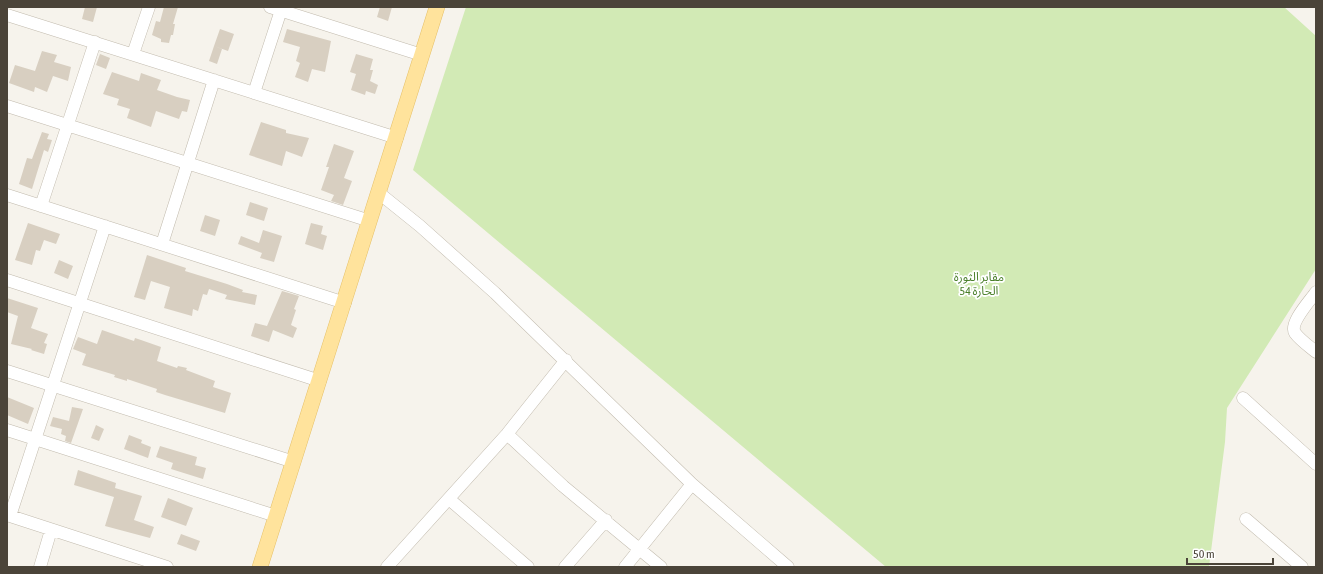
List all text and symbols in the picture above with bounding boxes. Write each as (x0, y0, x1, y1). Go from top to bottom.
park label: مقابر الثورة الحارة 54 (954, 270, 1004, 298)
scale bar (1187, 540, 1273, 566)
text: 50 m (1193, 547, 1215, 561)

